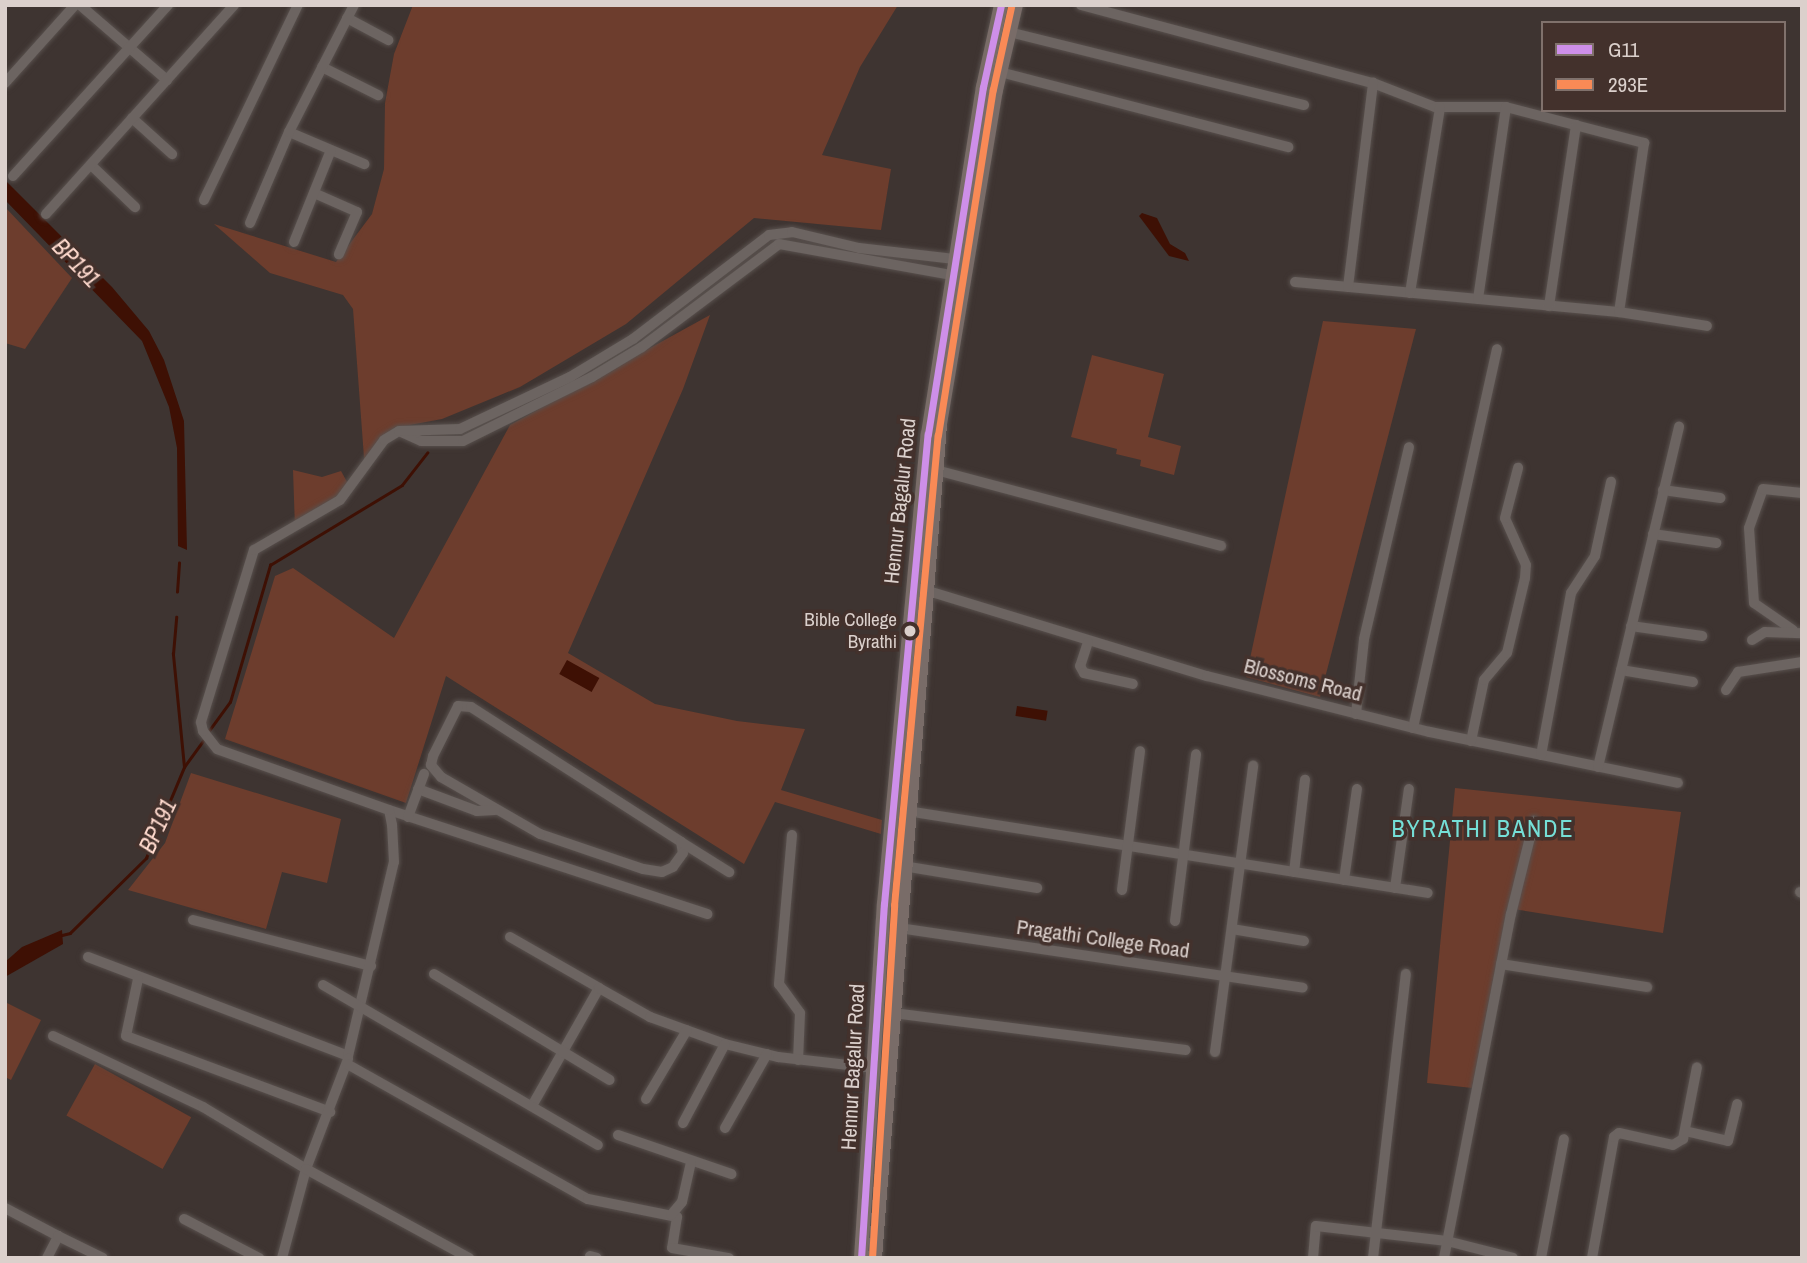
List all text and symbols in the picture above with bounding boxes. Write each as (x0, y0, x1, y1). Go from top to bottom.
legend (1541, 21, 1786, 112)
text: G11 (1608, 35, 1639, 64)
text: 293E (1608, 70, 1648, 99)
water label: BP191 (46, 233, 106, 293)
street label: Hennur Bagalur Road (879, 417, 921, 585)
place label: Bible College Byrathi (804, 609, 897, 653)
marker: Bible College Byrathi (903, 624, 917, 638)
street label: Blossoms Road (1241, 653, 1365, 707)
water label: BP191 (134, 795, 182, 857)
district label: BYRATHI BANDE (1393, 815, 1573, 843)
street label: Pragathi College Road (1015, 914, 1191, 964)
street label: Hennur Bagalur Road (836, 983, 870, 1151)

